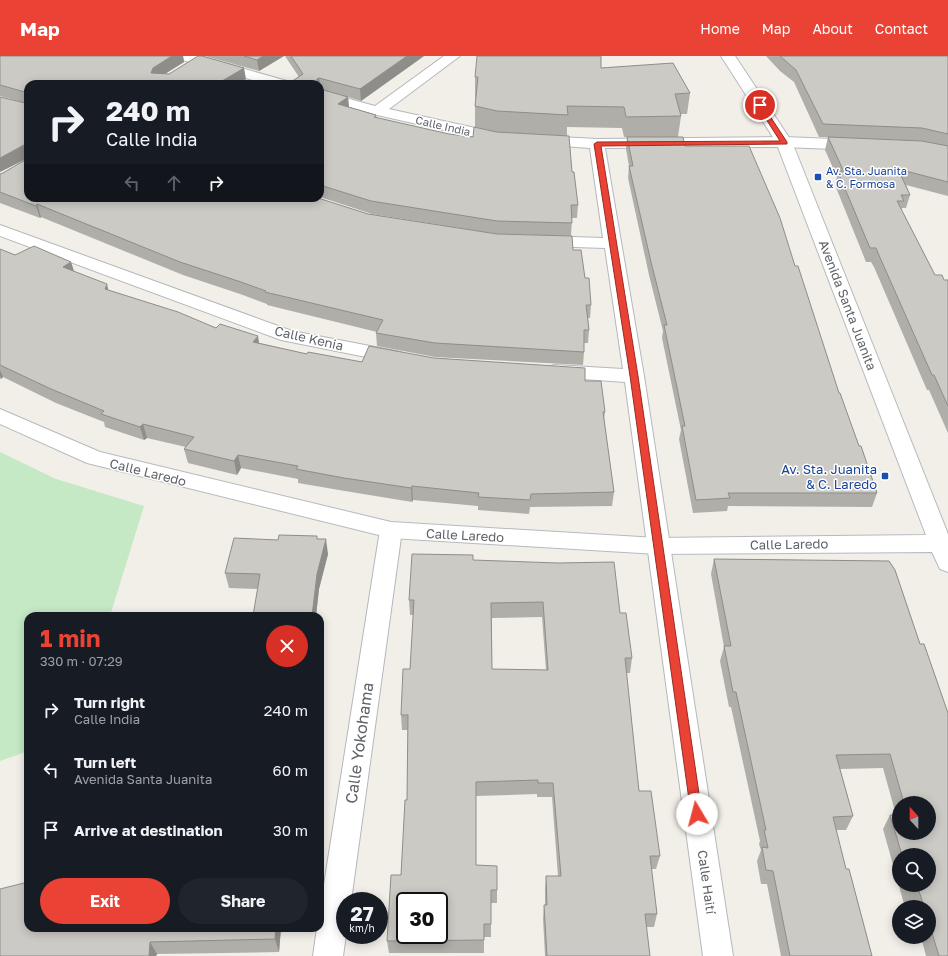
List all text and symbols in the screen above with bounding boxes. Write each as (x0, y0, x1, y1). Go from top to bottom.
text: Map (20, 17, 60, 40)
text: Home (700, 20, 740, 37)
text: Map (762, 20, 790, 37)
text: About (812, 20, 853, 37)
text: Contact (875, 20, 928, 37)
pin (743, 88, 777, 122)
text: 240 m (106, 94, 190, 127)
icon: arrive (749, 94, 771, 116)
icon: right (40, 96, 92, 148)
street label: Calle India (414, 113, 472, 138)
text: Calle India (106, 128, 197, 150)
place label: Av. Sta. Juanita & C. Formosa (826, 164, 907, 190)
icon: left (121, 172, 143, 194)
icon: ahead (163, 172, 185, 194)
icon: right (205, 172, 227, 194)
marker: Av. Sta. Juanita & C. Formosa (813, 172, 823, 182)
street label: Avenida Santa Juanita (816, 238, 880, 372)
street label: Calle Kenia (273, 322, 345, 354)
street label: Calle Laredo (108, 455, 188, 489)
place label: Av. Sta. Juanita & C. Laredo (781, 461, 877, 492)
marker: Av. Sta. Juanita & C. Laredo (880, 471, 890, 481)
street label: Calle Laredo (425, 525, 505, 545)
street label: Calle Laredo (750, 535, 828, 553)
text: 1 min (40, 623, 100, 652)
button: close (266, 625, 308, 667)
text: 330 m · 07:29 (40, 653, 123, 669)
street label: Calle Yokohama (341, 681, 377, 805)
text: Turn right (74, 693, 145, 711)
icon: right (40, 699, 62, 721)
text: 240 m (264, 701, 308, 719)
text: Calle India (74, 711, 140, 727)
text: Turn left (74, 753, 136, 771)
icon: left (40, 759, 62, 781)
text: 60 m (273, 761, 308, 779)
text: Avenida Santa Juanita (74, 771, 212, 787)
position arrow (676, 793, 718, 835)
north arrow (892, 796, 936, 840)
map controls (892, 796, 936, 944)
icon: arrive (40, 819, 62, 841)
text: Arrive at destination (74, 821, 223, 839)
text: 30 m (273, 821, 308, 839)
button: search (892, 848, 936, 892)
street label: Calle Haití (695, 849, 720, 917)
button: Exit (40, 878, 170, 924)
button: Share (178, 878, 308, 924)
speed limit sign: 30 (396, 892, 448, 944)
button: layers (892, 900, 936, 944)
text: 27 (350, 901, 374, 925)
text: km/h (349, 922, 375, 934)

